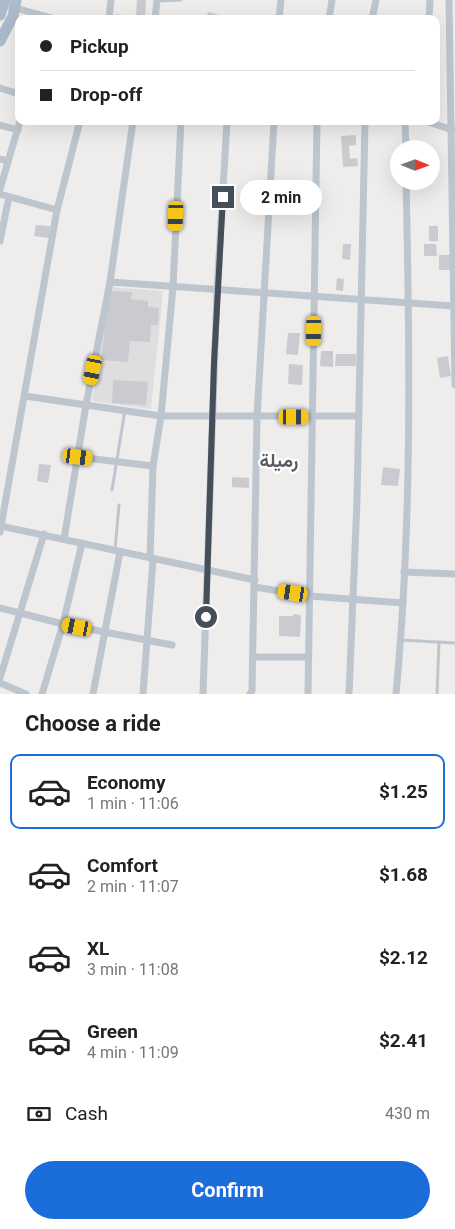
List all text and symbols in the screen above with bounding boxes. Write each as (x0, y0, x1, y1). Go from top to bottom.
text: Pickup (70, 35, 129, 58)
text: Drop-off (70, 83, 142, 106)
north arrow (390, 140, 440, 190)
map controls (390, 140, 440, 190)
callout: 2 min (240, 180, 323, 214)
route end (212, 186, 234, 208)
text: 2 min (261, 188, 301, 207)
car (167, 201, 184, 231)
car (306, 316, 321, 346)
car (82, 354, 103, 386)
car (279, 410, 309, 425)
car (62, 448, 93, 466)
district label: رميلة (260, 449, 298, 473)
car (277, 583, 308, 603)
route start (195, 606, 217, 628)
car (60, 617, 93, 637)
text: Choose a ride (25, 711, 161, 736)
icon: car (27, 769, 72, 814)
text: Economy (87, 771, 166, 794)
text: $1.25 (379, 780, 428, 803)
text: 1 min · 11:06 (87, 794, 179, 813)
icon: car (27, 852, 72, 897)
text: Comfort (87, 854, 158, 877)
text: $1.68 (379, 863, 428, 886)
text: 2 min · 11:07 (87, 877, 179, 896)
icon: car (27, 935, 72, 980)
text: XL (87, 937, 109, 960)
text: $2.12 (379, 946, 428, 969)
text: 3 min · 11:08 (87, 960, 179, 979)
icon: car (27, 1018, 72, 1063)
text: Green (87, 1020, 138, 1043)
text: $2.41 (379, 1029, 428, 1052)
text: 4 min · 11:09 (87, 1043, 179, 1062)
icon: cash (25, 1100, 53, 1128)
text: Cash (65, 1102, 108, 1125)
text: 430 m (385, 1104, 430, 1123)
button: Confirm (25, 1161, 430, 1219)

